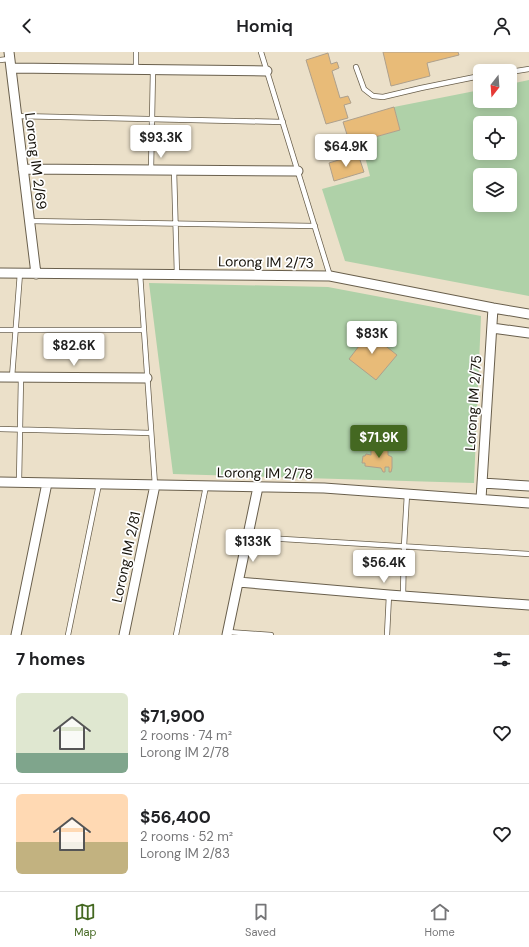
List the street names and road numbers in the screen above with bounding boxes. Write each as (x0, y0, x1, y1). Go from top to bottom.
street label: Lorong IM 2/69 (21, 112, 51, 211)
street label: Lorong IM 2/73 (218, 252, 314, 272)
street label: Lorong IM 2/75 (461, 354, 485, 452)
street label: Lorong IM 2/78 (217, 463, 313, 483)
street label: Lorong IM 2/81 (108, 510, 144, 604)

